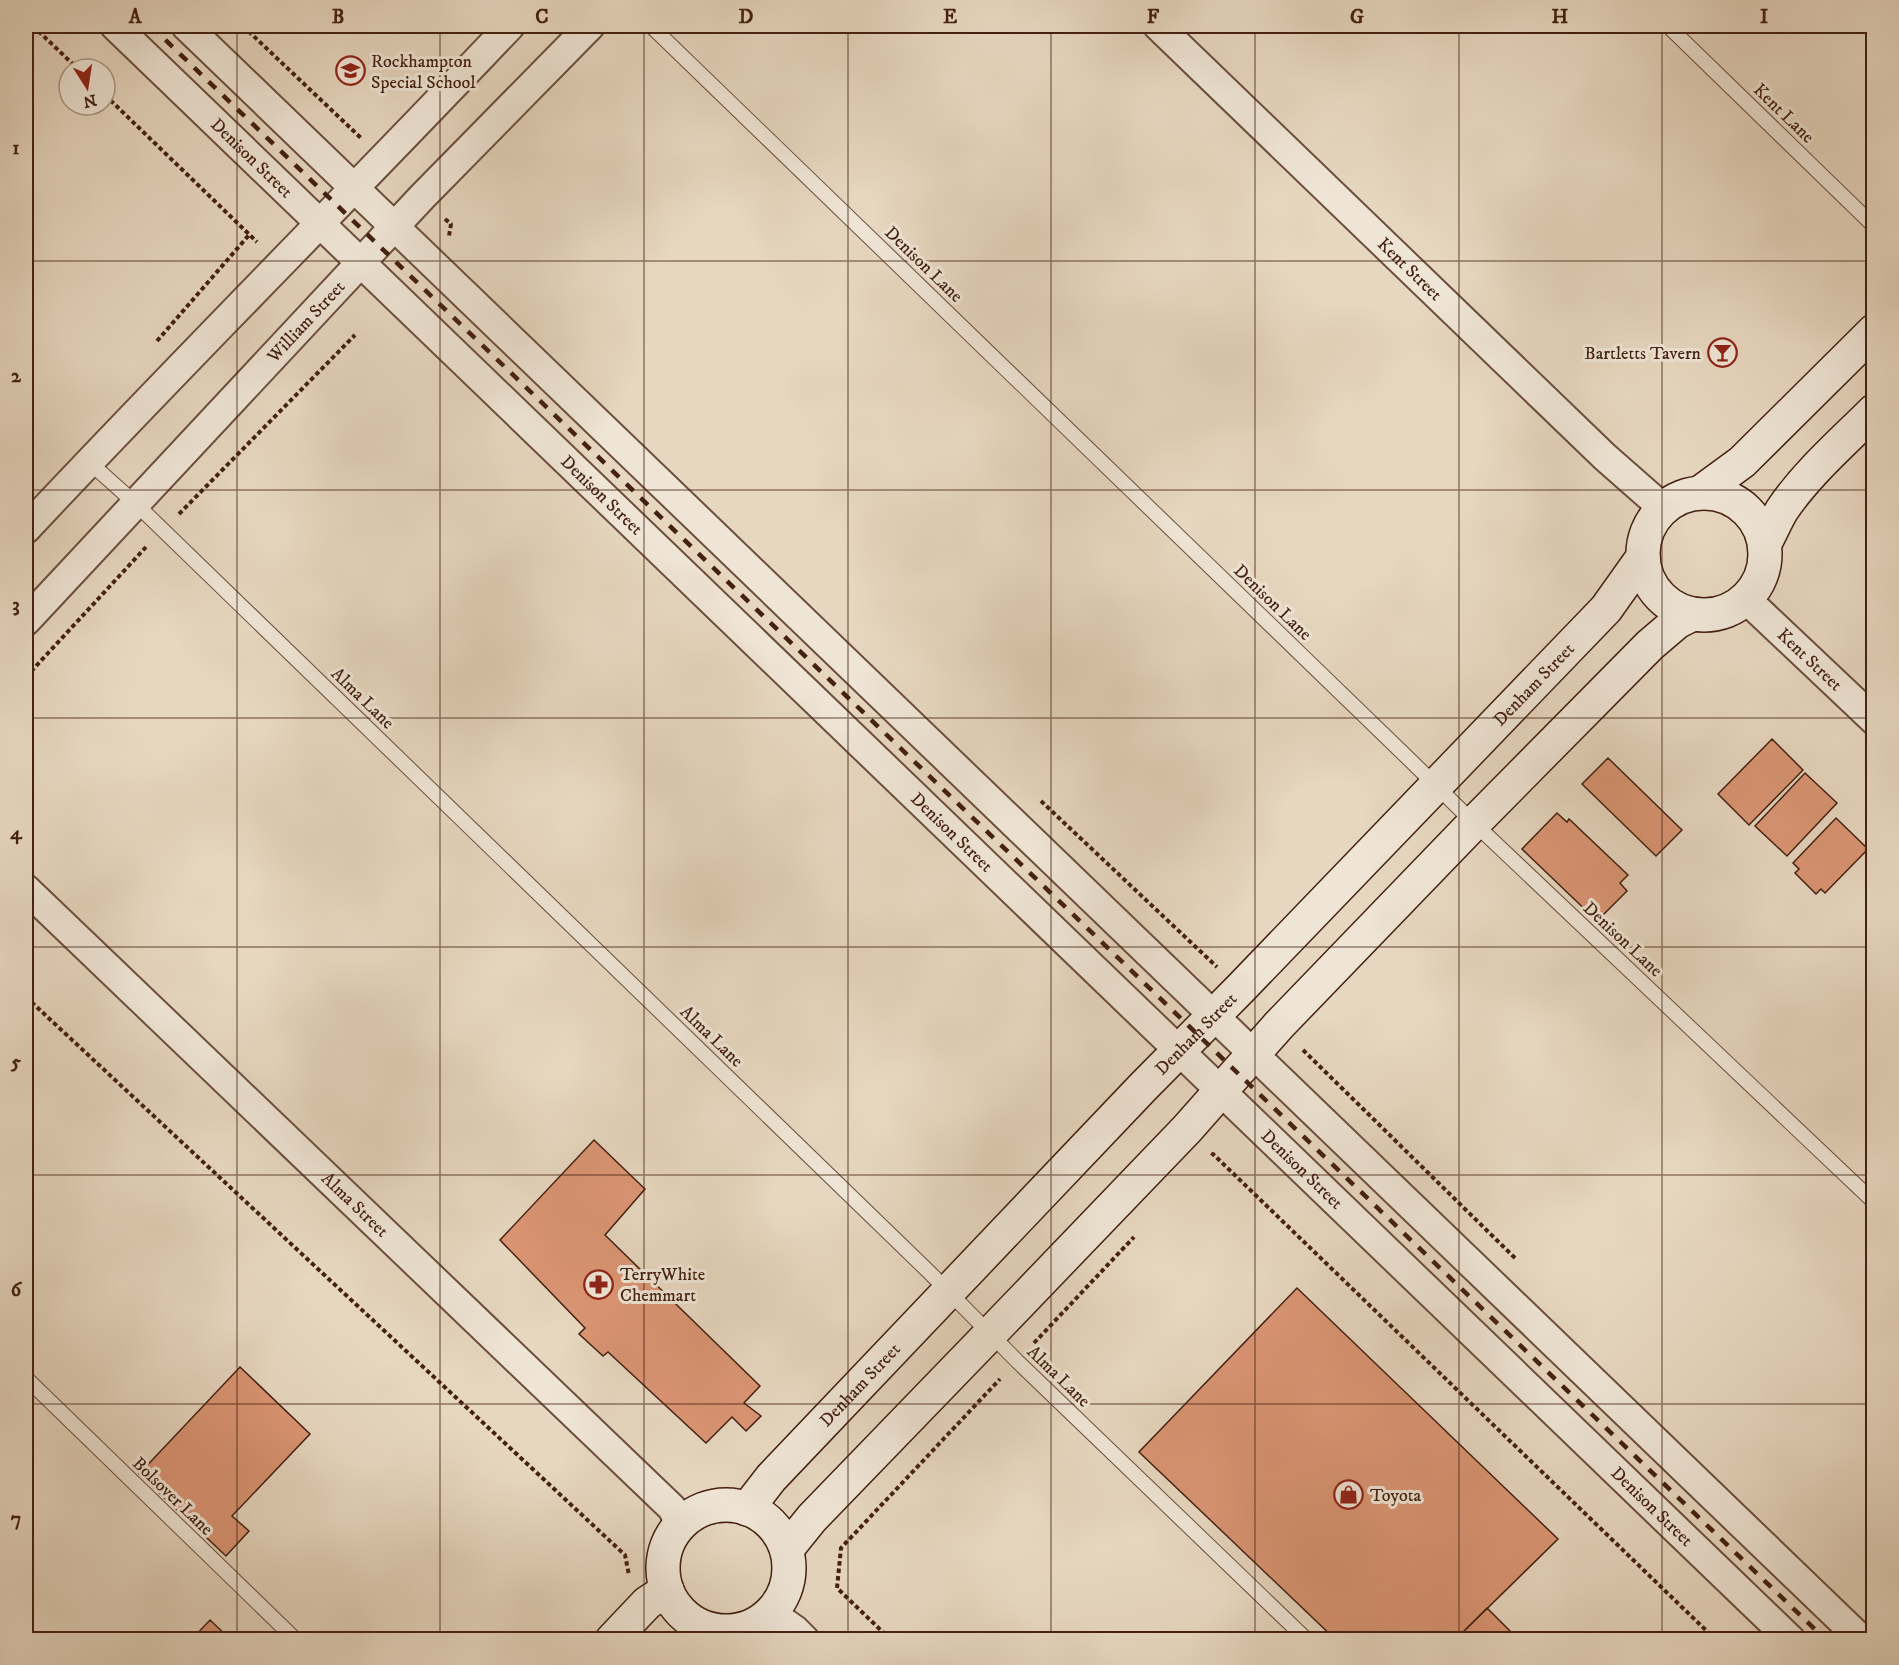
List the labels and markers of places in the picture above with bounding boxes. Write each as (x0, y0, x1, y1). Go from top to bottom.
place label: Rockhampton Special School (371, 51, 476, 94)
school or university icon: Rockhampton Special School (334, 55, 366, 87)
bar icon: Bartletts Tavern (1706, 337, 1738, 369)
place label: Bartletts Tavern (1584, 343, 1702, 365)
place label: TerryWhite Chemmart (620, 1264, 705, 1307)
pharmacy icon: TerryWhite Chemmart (583, 1268, 615, 1300)
shop icon: Toyota (1333, 1479, 1365, 1511)
place label: Toyota (1370, 1485, 1421, 1507)

